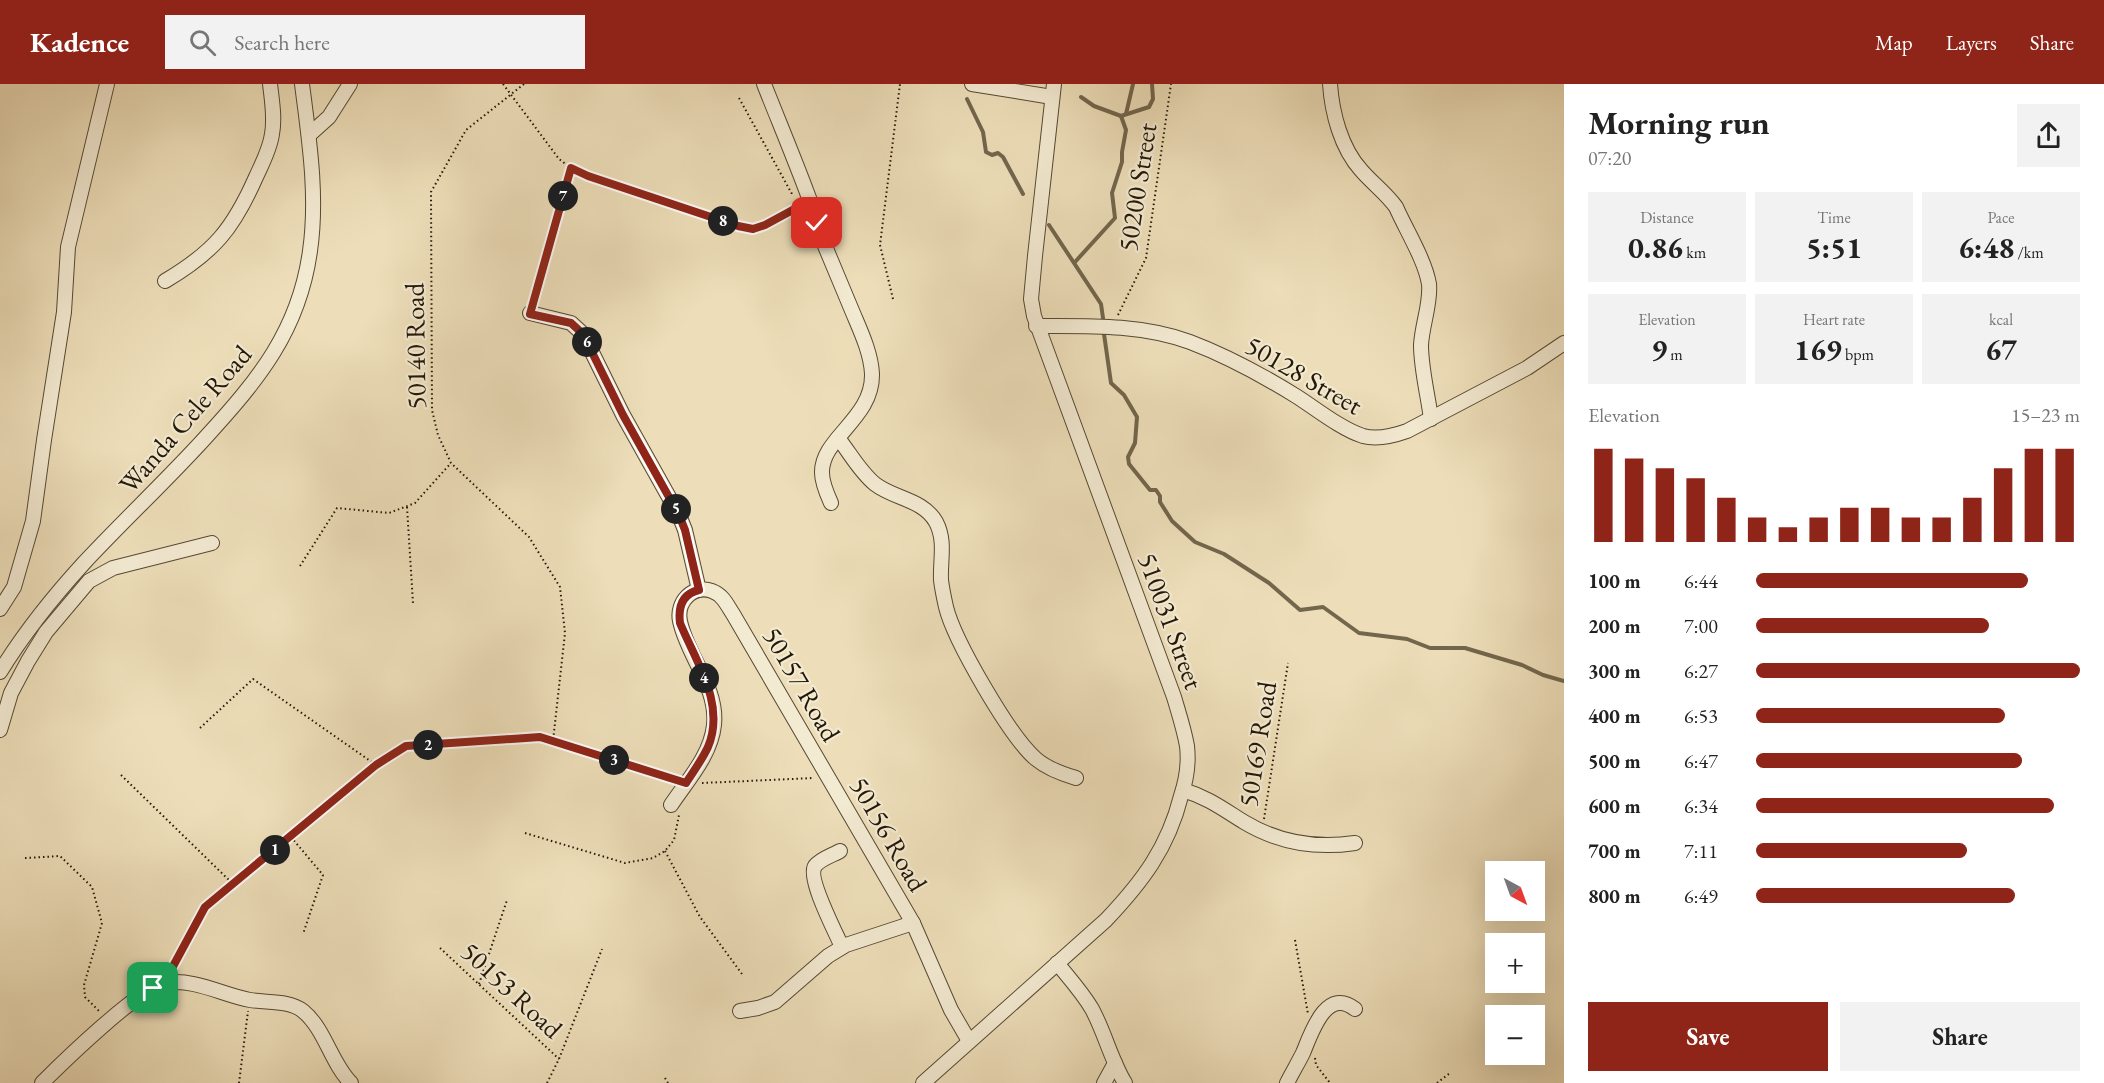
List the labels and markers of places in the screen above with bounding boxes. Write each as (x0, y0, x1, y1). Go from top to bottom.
pin: 7 (548, 181, 578, 211)
pin (791, 197, 842, 248)
pin: 8 (708, 206, 738, 236)
pin: 6 (572, 327, 602, 357)
pin: 5 (661, 494, 691, 524)
pin: 4 (689, 663, 719, 693)
pin: 2 (413, 730, 443, 760)
pin: 3 (599, 745, 629, 775)
pin: 1 (260, 835, 290, 865)
pin (127, 962, 178, 1013)

